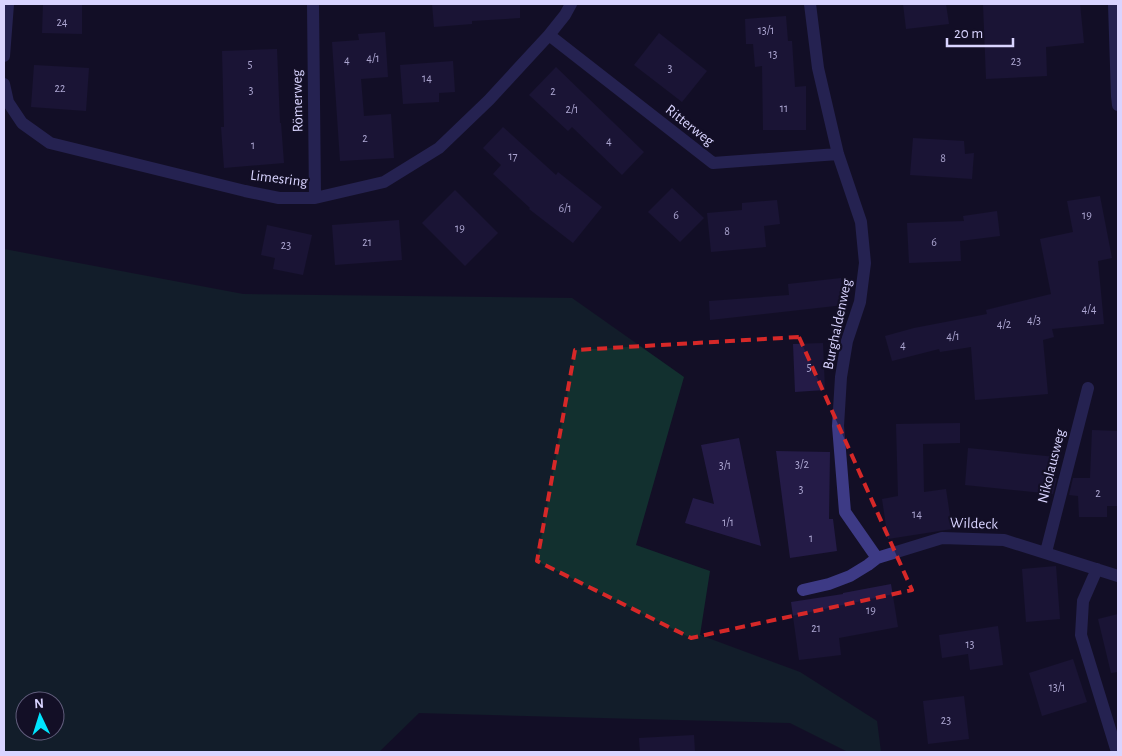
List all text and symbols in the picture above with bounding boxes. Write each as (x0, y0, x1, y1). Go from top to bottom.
scale bar (947, 15, 1013, 47)
house number: 24 (56, 16, 68, 28)
house number: 13/1 (758, 24, 774, 36)
text: 20 m (954, 26, 983, 41)
house number: 13 (768, 48, 778, 60)
house number: 4/1 (366, 52, 380, 64)
house number: 4 (344, 54, 350, 66)
house number: 23 (1011, 55, 1021, 67)
house number: 5 (247, 58, 253, 70)
house number: 3 (668, 62, 673, 74)
street label: Römerweg (289, 69, 306, 133)
house number: 14 (422, 72, 432, 84)
house number: 22 (55, 82, 66, 94)
house number: 3 (249, 84, 254, 96)
house number: 2 (550, 85, 556, 97)
street label: Ritterweg (663, 102, 717, 149)
house number: 11 (780, 102, 788, 114)
house number: 2/1 (565, 103, 579, 115)
house number: 2 (362, 132, 368, 144)
house number: 4 (606, 135, 612, 147)
house number: 1 (251, 139, 255, 151)
house number: 17 (508, 150, 518, 162)
house number: 8 (940, 152, 946, 164)
street label: Limesring (249, 168, 309, 190)
house number: 6/1 (558, 202, 572, 214)
house number: 6 (673, 209, 679, 221)
house number: 19 (1082, 209, 1092, 221)
house number: 19 (455, 222, 465, 234)
house number: 8 (724, 225, 730, 237)
house number: 21 (362, 236, 372, 248)
house number: 6 (931, 236, 937, 248)
house number: 23 (281, 239, 291, 251)
street label: Burghaldenweg (821, 277, 855, 371)
house number: 4/4 (1082, 303, 1097, 315)
house number: 4/3 (1027, 314, 1041, 326)
house number: 4/2 (997, 318, 1012, 330)
house number: 4/1 (946, 330, 960, 342)
house number: 4 (900, 339, 906, 351)
house number: 5 (806, 361, 812, 373)
street label: Nikolausweg (1035, 427, 1068, 505)
house number: 3/2 (795, 458, 809, 470)
house number: 3/1 (719, 459, 731, 471)
house number: 3 (799, 483, 804, 495)
house number: 2 (1095, 487, 1101, 499)
house number: 14 (912, 508, 922, 520)
street label: Wildeck (950, 515, 998, 532)
house number: 1/1 (722, 516, 734, 528)
house number: 1 (809, 532, 813, 544)
house number: 19 (866, 604, 876, 616)
house number: 21 (811, 622, 821, 634)
house number: 13 (965, 638, 975, 650)
house number: 13/1 (1049, 681, 1065, 693)
north arrow (15, 691, 65, 741)
text: N (34, 697, 45, 711)
house number: 23 (941, 714, 951, 726)

